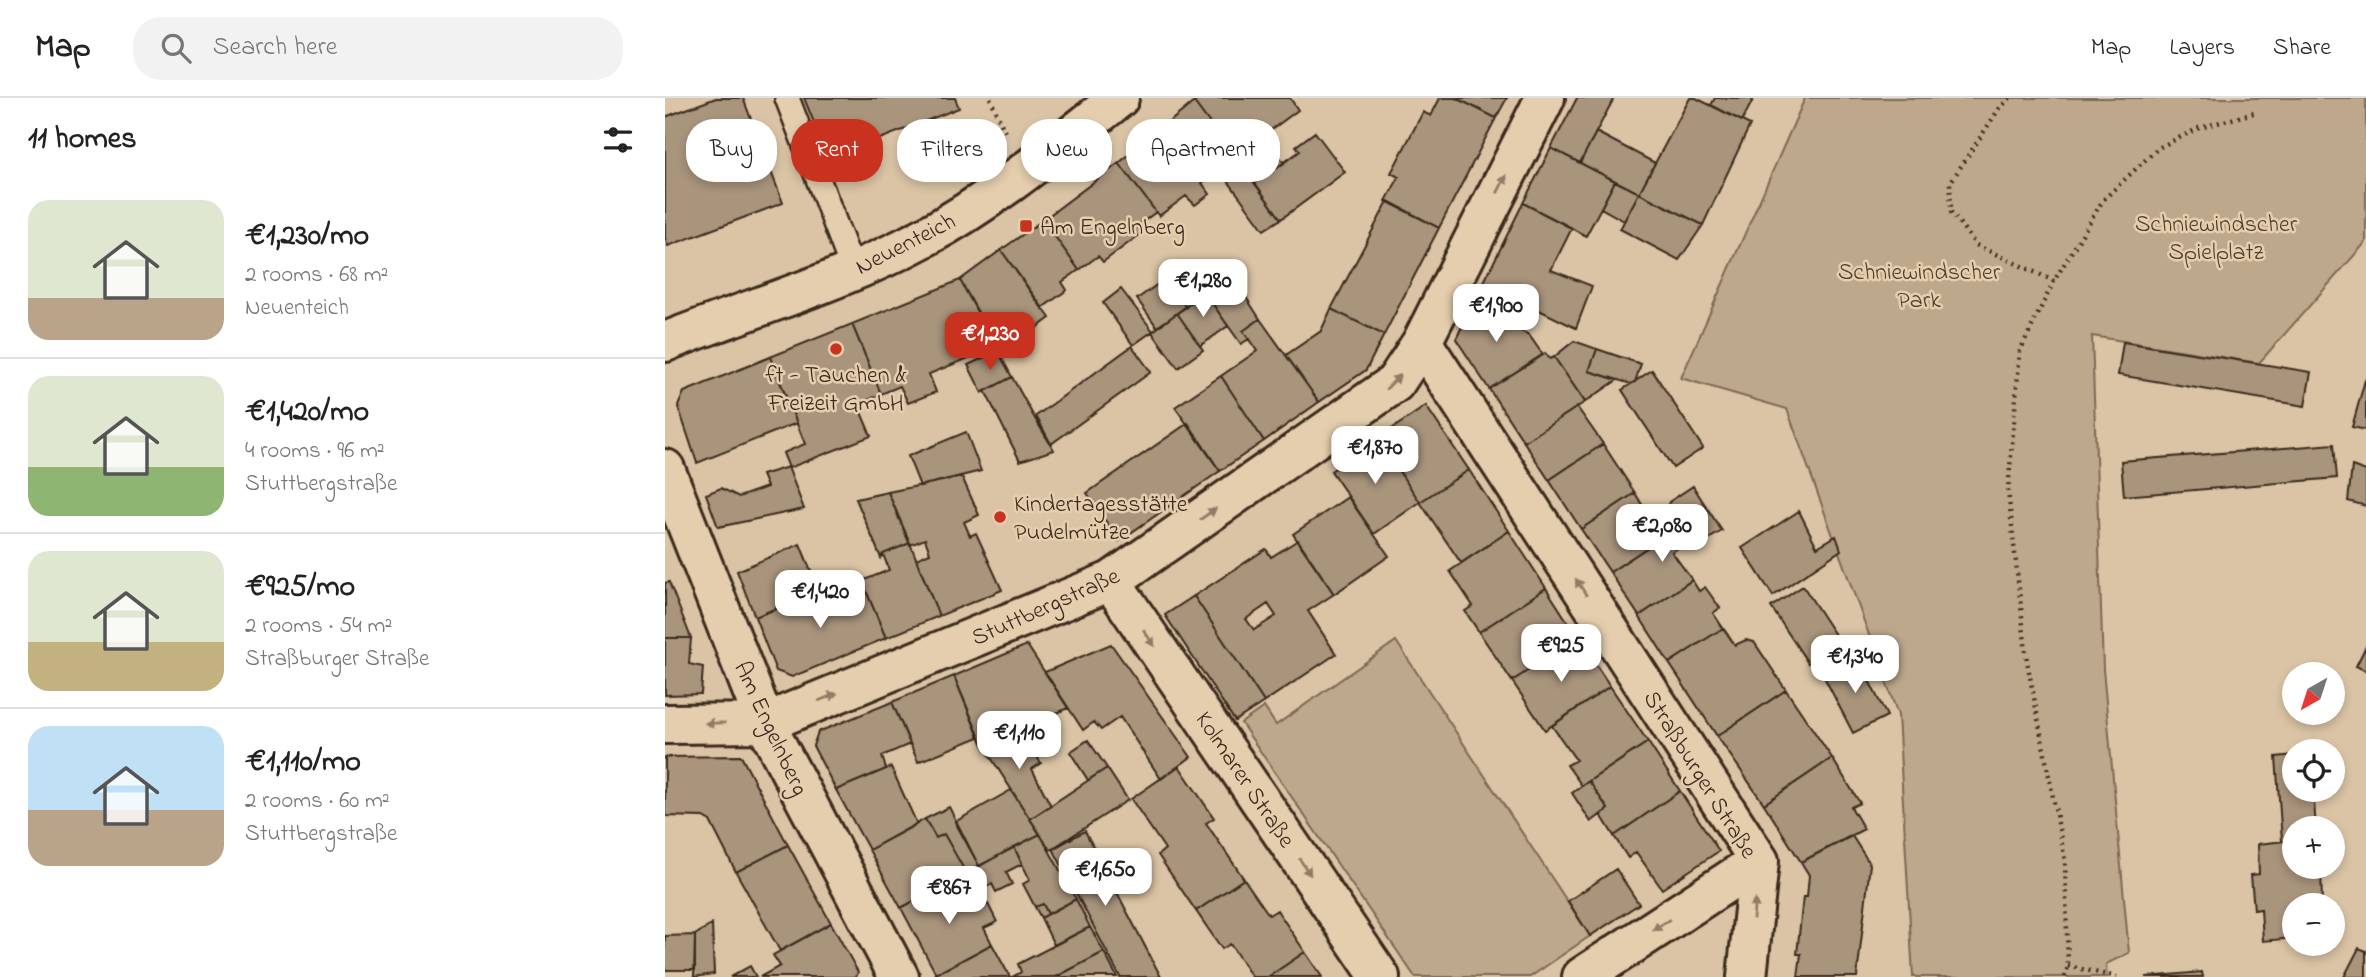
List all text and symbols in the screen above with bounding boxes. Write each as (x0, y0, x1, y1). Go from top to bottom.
search box (133, 17, 623, 80)
text: Map (35, 24, 91, 72)
icon: search (157, 29, 195, 67)
text: Search here (213, 29, 337, 67)
text: Map (2091, 31, 2131, 66)
text: Layers (2169, 31, 2235, 66)
text: Share (2273, 31, 2331, 66)
text: 11 homes (28, 118, 136, 162)
chip: Buy (686, 119, 777, 182)
chip: Rent (791, 119, 883, 182)
chip: Filters (897, 119, 1007, 182)
chip: New (1021, 119, 1112, 182)
chip: Apartment (1126, 119, 1280, 182)
icon: filters (599, 121, 637, 159)
one-way arrow (1495, 173, 1507, 193)
street label: Neuenteich (850, 205, 962, 285)
park label: Schniewindscher Spielplatz (2135, 208, 2298, 271)
place label: Am Engelnberg (1040, 211, 1185, 246)
text: €1,230/mo (245, 215, 369, 259)
marker: Am Engelnberg (1018, 218, 1034, 234)
icon: home (84, 228, 168, 312)
park label: Schniewindscher Park (1838, 256, 2001, 319)
text: 2 rooms · 68 m² (245, 259, 388, 292)
pin: €1,280 (1146, 260, 1260, 319)
text: €1,280 (1174, 265, 1232, 298)
pin: €1,900 (1439, 285, 1553, 344)
text: €1,900 (1469, 290, 1523, 323)
text: Neuenteich (245, 292, 349, 325)
pin: €1,230 (933, 313, 1047, 372)
text: €1,230 (961, 318, 1019, 351)
marker: ft - Tauchen & Freizeit GmbH (828, 341, 844, 357)
place label: ft - Tauchen & Freizeit GmbH (765, 359, 907, 422)
one-way arrow (1384, 374, 1401, 391)
text: €1,420/mo (245, 391, 369, 435)
icon: home (84, 404, 168, 488)
pin: €1,870 (1318, 426, 1432, 486)
text: €1,870 (1347, 432, 1403, 465)
text: 4 rooms · 96 m² (245, 435, 385, 468)
text: Stuttbergstraße (245, 468, 397, 501)
place label: Kindertagesstätte Pudelmütze (1014, 488, 1188, 551)
pin: €2,080 (1605, 504, 1719, 564)
one-way arrow (1199, 507, 1217, 521)
marker: Kindertagesstätte Pudelmütze (992, 509, 1008, 525)
text: €2,080 (1632, 510, 1692, 543)
street label: Stuttbergstraße (966, 560, 1126, 657)
text: €925/mo (245, 566, 355, 610)
pin: €1,420 (763, 570, 877, 630)
text: €1,420 (791, 576, 849, 609)
one-way arrow (1575, 578, 1588, 597)
icon: home (84, 579, 168, 663)
text: 2 rooms · 54 m² (245, 610, 392, 643)
pin: €925 (1520, 624, 1602, 684)
one-way arrow (1143, 628, 1156, 648)
text: €925 (1537, 630, 1585, 663)
pin: €1,340 (1798, 636, 1912, 695)
text: €1,340 (1827, 641, 1883, 674)
text: Straßburger Straße (245, 643, 429, 676)
street label: Am Engelnberg (723, 656, 816, 802)
north arrow (2282, 662, 2345, 724)
map controls (2282, 662, 2345, 956)
street label: Straßburger Straße (1633, 684, 1765, 866)
one-way arrow (818, 691, 839, 702)
street label: Kolmarer Straße (1185, 705, 1303, 856)
pin: €1,110 (962, 712, 1076, 771)
one-way arrow (704, 717, 726, 729)
text: €1,110 (993, 717, 1045, 750)
button: locate (2282, 739, 2345, 802)
text: €1,110/mo (245, 741, 361, 785)
icon: home (84, 754, 168, 838)
text: 2 rooms · 60 m² (245, 785, 390, 818)
button: + (2282, 816, 2345, 879)
text: Stuttbergstraße (245, 818, 397, 851)
pin: €1,650 (1048, 848, 1162, 908)
text: €1,650 (1075, 854, 1135, 887)
one-way arrow (1298, 857, 1311, 876)
pin: €867 (908, 866, 990, 926)
text: €867 (927, 872, 971, 905)
button: − (2282, 893, 2345, 956)
one-way arrow (1749, 898, 1760, 920)
one-way arrow (1652, 918, 1670, 932)

